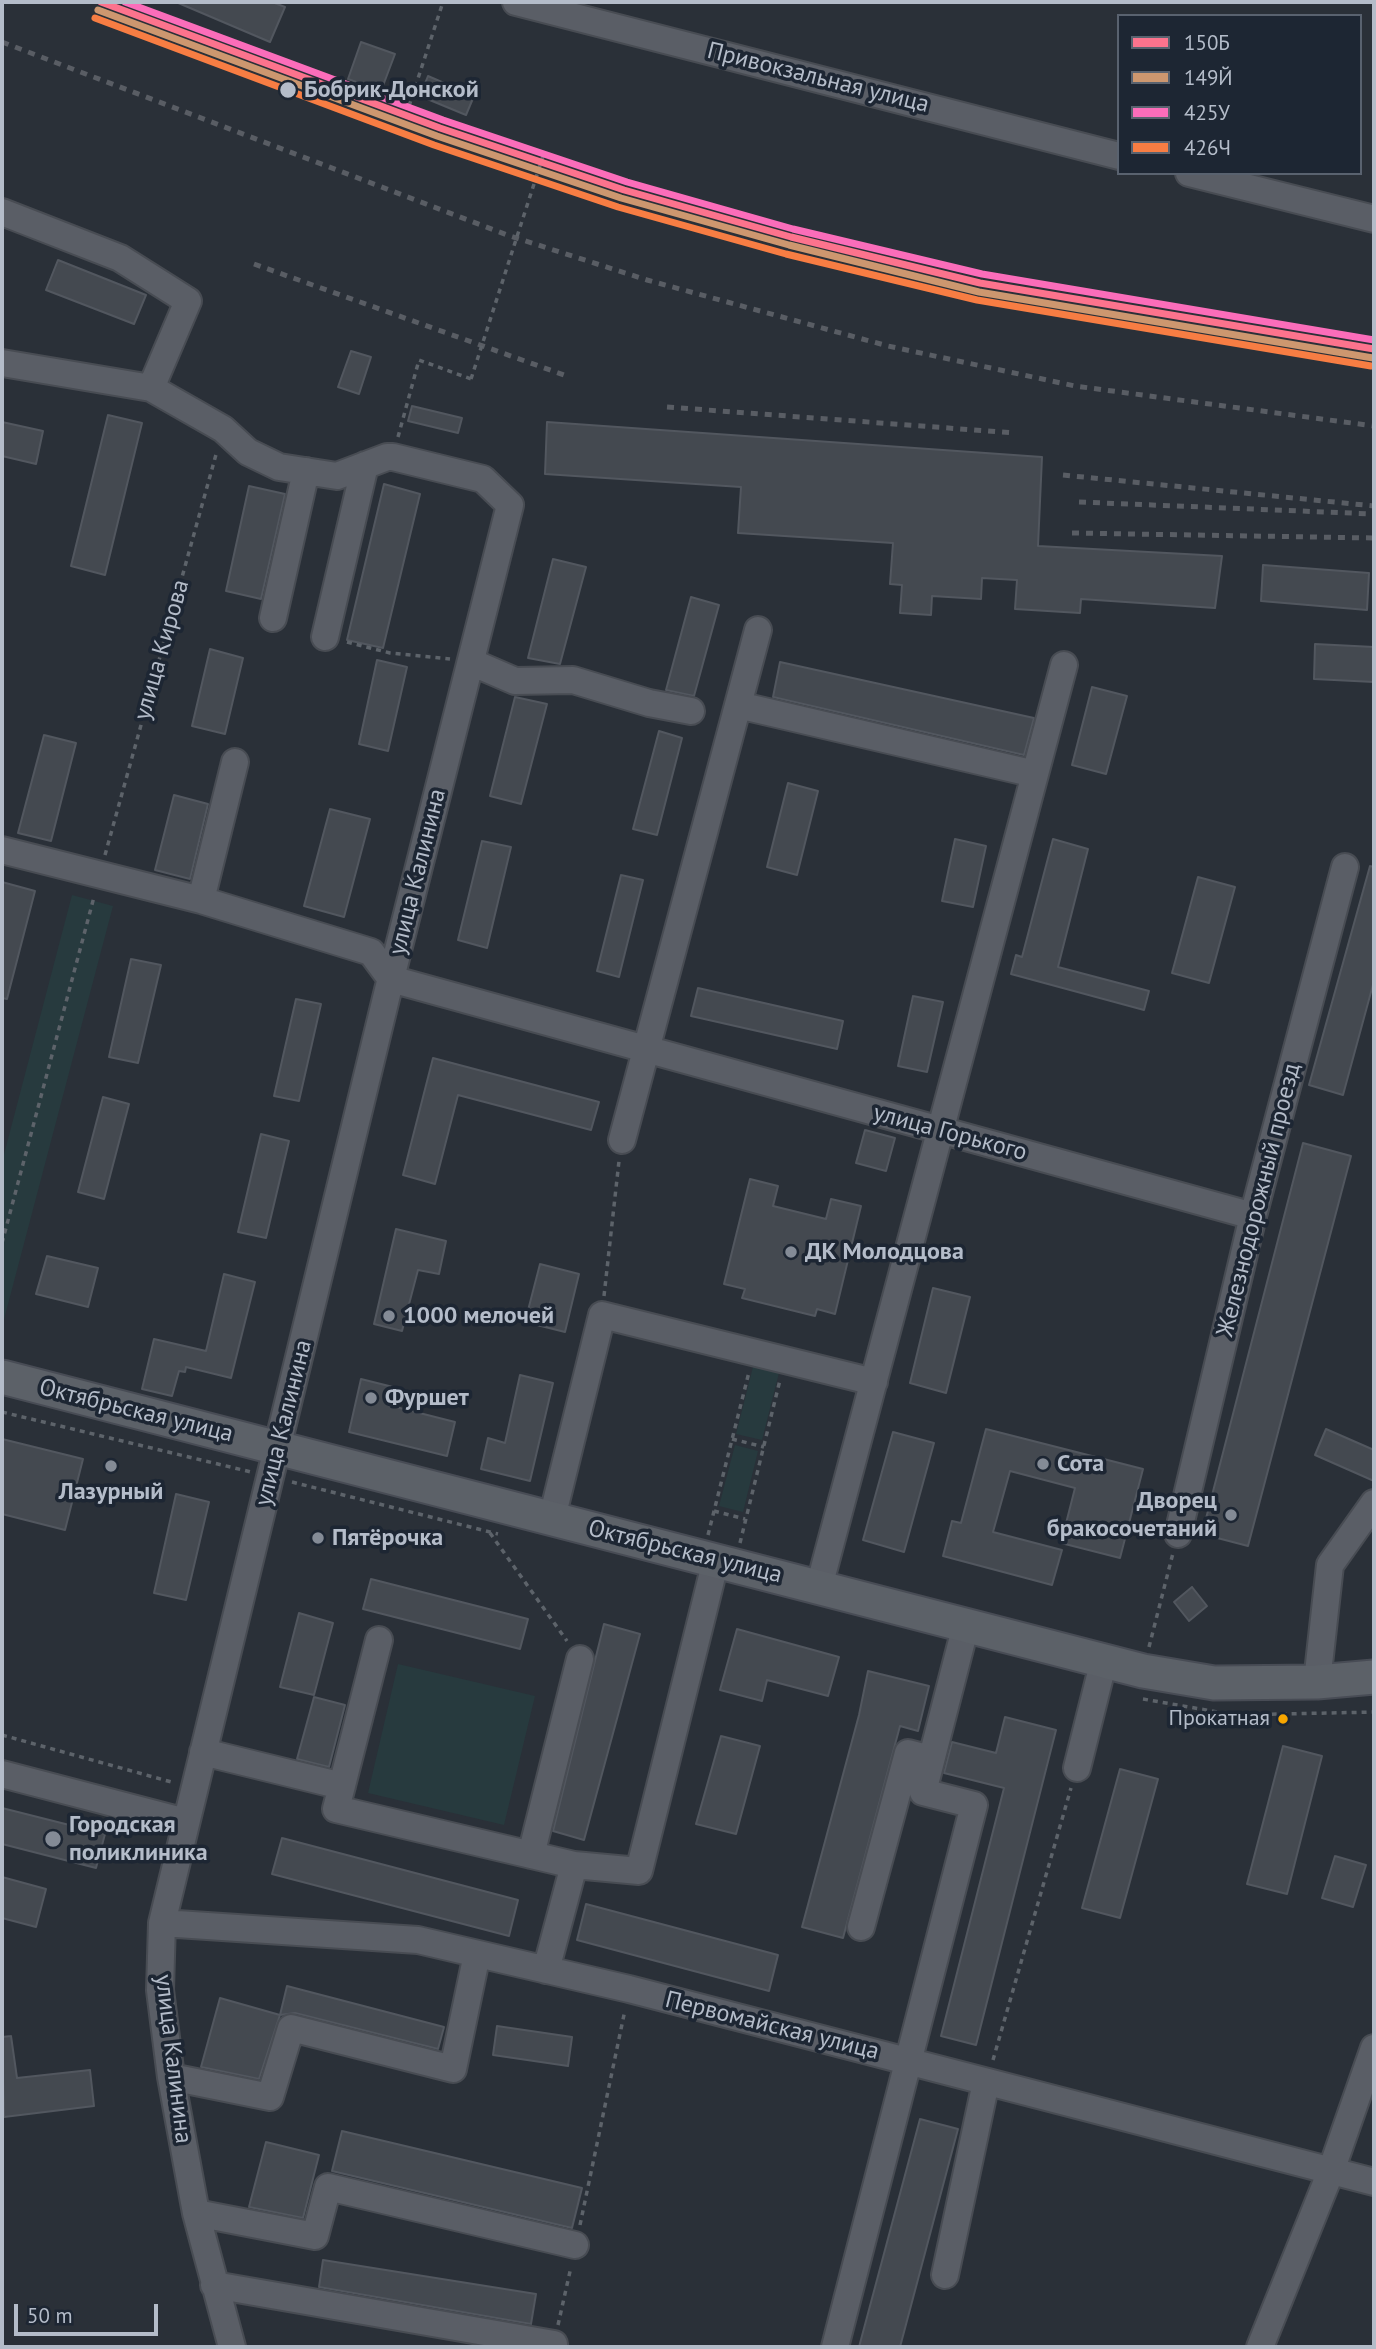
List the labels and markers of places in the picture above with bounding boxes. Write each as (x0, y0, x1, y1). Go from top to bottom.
place label: Бобрик-Донской (304, 76, 479, 104)
marker: Бобрик-Донской (278, 80, 298, 100)
place label: ДК Молодцова (805, 1238, 964, 1266)
marker: ДК Молодцова (783, 1244, 799, 1260)
place label: 1000 мелочей (403, 1302, 554, 1330)
marker: 1000 мелочей (381, 1308, 397, 1324)
place label: Фуршет (385, 1384, 469, 1412)
marker: Фуршет (363, 1390, 379, 1406)
place label: Сота (1057, 1450, 1104, 1478)
marker: Сота (1035, 1456, 1051, 1472)
marker: Лазурный (103, 1458, 119, 1474)
place label: Лазурный (59, 1478, 163, 1506)
place label: Дворец бракосочетаний (1047, 1487, 1217, 1543)
marker: Дворец бракосочетаний (1223, 1507, 1239, 1523)
place label: Пятёрочка (332, 1524, 443, 1552)
marker: Пятёрочка (310, 1530, 326, 1546)
place label: Прокатная (1168, 1706, 1270, 1732)
marker: Прокатная (1276, 1712, 1290, 1726)
place label: Городская поликлиника (69, 1811, 208, 1867)
marker: Городская поликлиника (43, 1829, 63, 1849)

